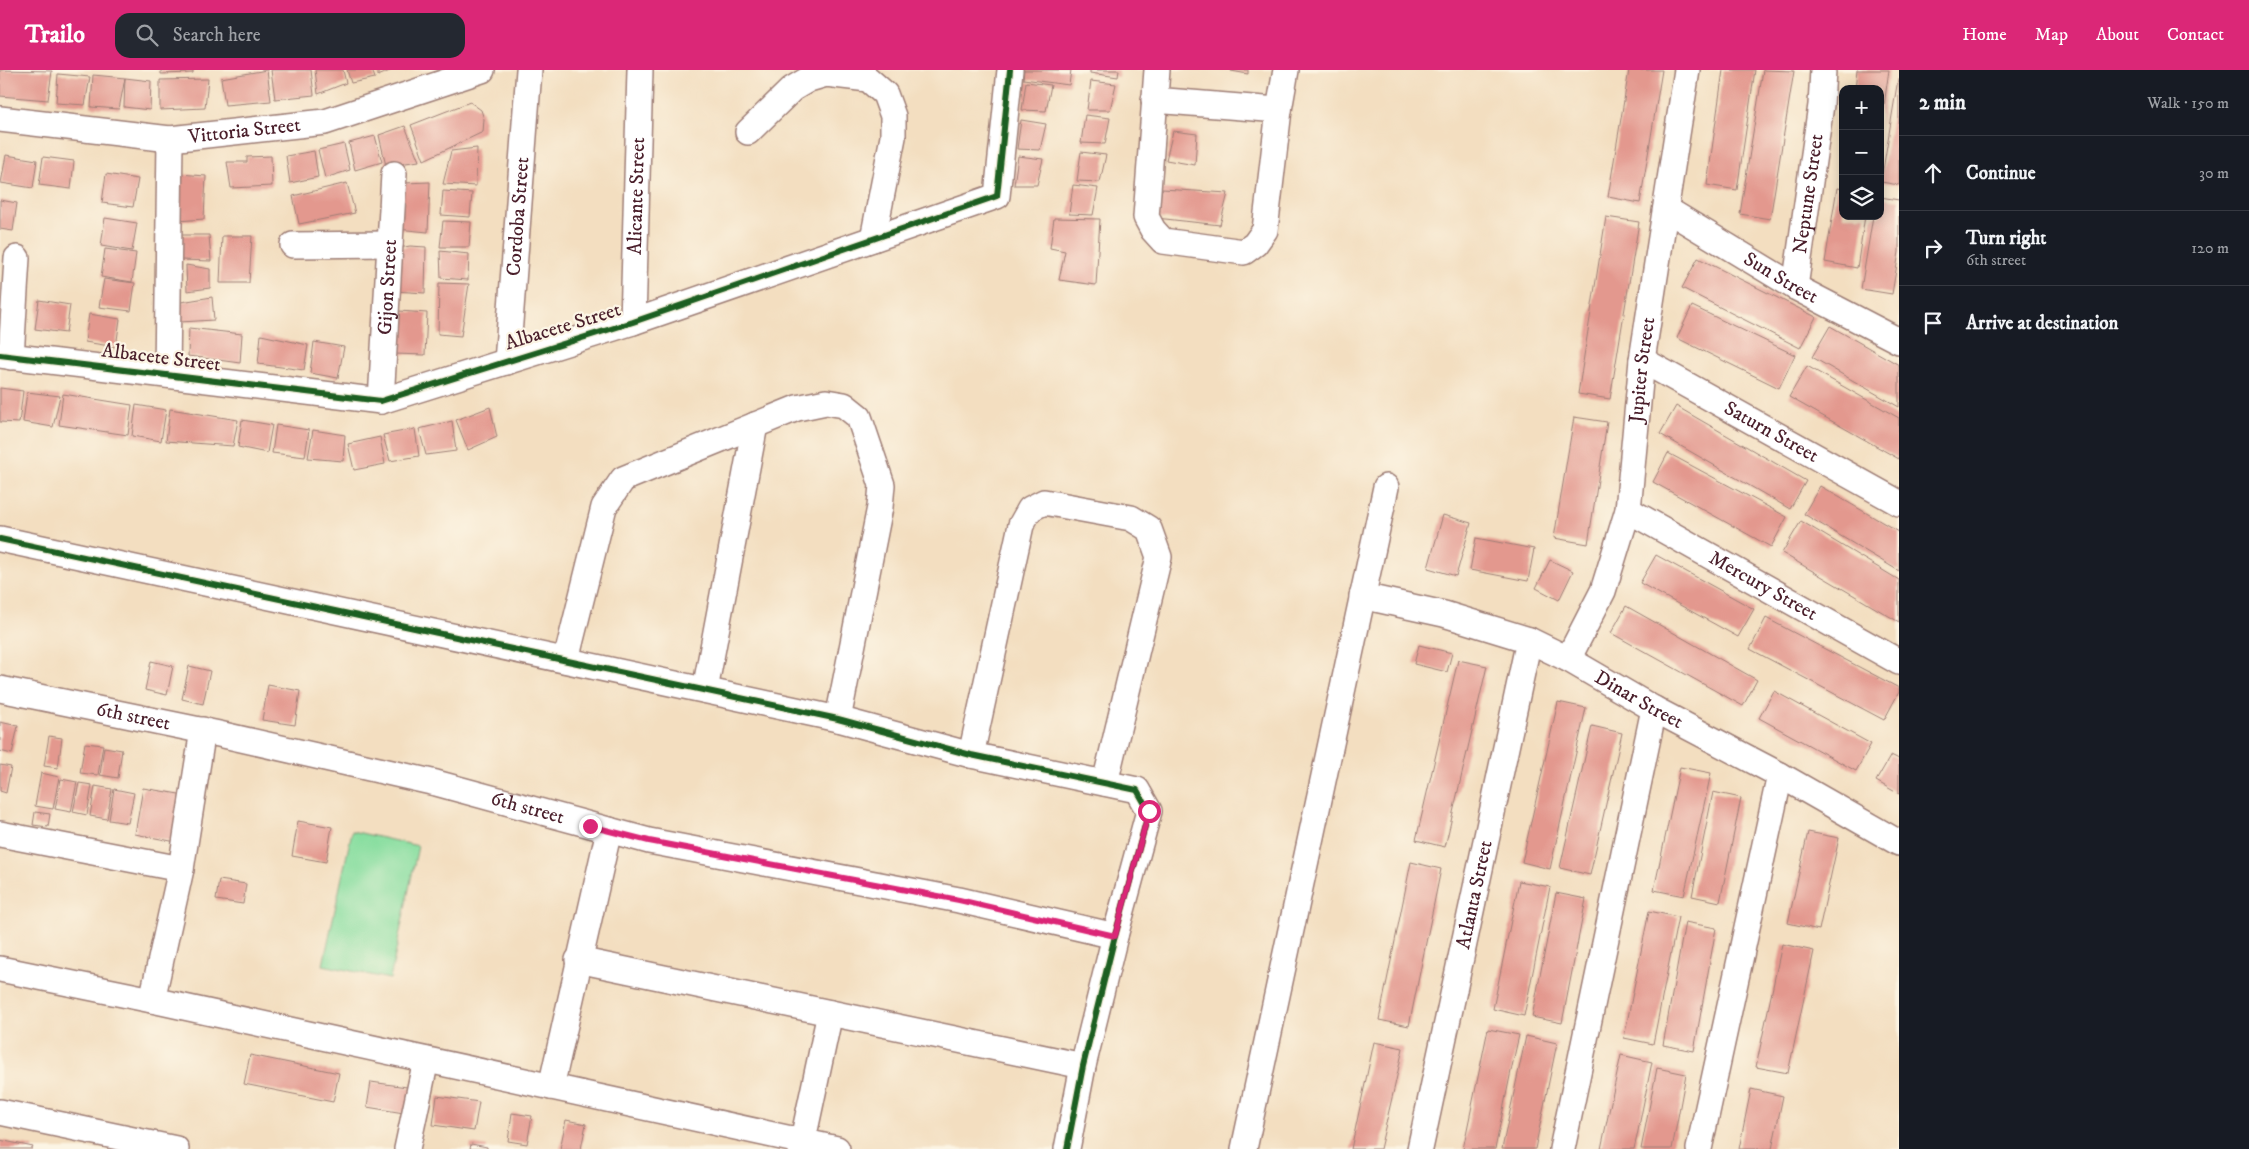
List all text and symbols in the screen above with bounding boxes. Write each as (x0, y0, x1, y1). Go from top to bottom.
search box (115, 13, 465, 58)
text: Trailo (25, 20, 85, 50)
icon: search (133, 21, 161, 49)
text: Search here (173, 24, 261, 47)
text: Home (1962, 24, 2007, 46)
text: Map (2035, 24, 2068, 46)
text: About (2096, 24, 2139, 46)
text: Contact (2167, 24, 2224, 46)
map controls (1839, 85, 1884, 220)
button: + (1839, 85, 1884, 130)
text: 2 min (1919, 90, 1966, 116)
text: Walk · 150 m (2147, 93, 2229, 113)
street label: Vittoria Street (186, 112, 302, 150)
button: − (1839, 130, 1884, 175)
street label: Neptune Street (1787, 132, 1829, 255)
street label: Alicante Street (622, 137, 651, 255)
street label: Cordoba Street (501, 156, 535, 277)
icon: ahead (1919, 159, 1947, 187)
text: Continue (1966, 162, 2036, 185)
text: 30 m (2199, 163, 2229, 183)
button: layers (1839, 175, 1884, 220)
text: Turn right (1966, 227, 2046, 250)
icon: right (1919, 234, 1947, 262)
text: 120 m (2191, 238, 2229, 258)
street label: Gijon Street (372, 239, 403, 336)
street label: Sun Street (1739, 246, 1822, 309)
text: 6th street (1966, 250, 2026, 270)
street label: Albacete Street (502, 298, 624, 356)
icon: arrive (1919, 309, 1947, 337)
text: Arrive at destination (1966, 312, 2118, 335)
street label: Jupiter Street (1624, 315, 1661, 426)
street label: Albacete Street (100, 338, 222, 378)
street label: Saturn Street (1720, 396, 1823, 468)
street label: Mercury Street (1705, 545, 1822, 626)
street label: Dinar Street (1590, 665, 1688, 735)
street label: 6th street (94, 697, 173, 736)
street label: 6th street (488, 786, 567, 830)
route start (1138, 800, 1161, 823)
route end (579, 815, 602, 838)
street label: Atlanta Street (1451, 838, 1498, 951)

